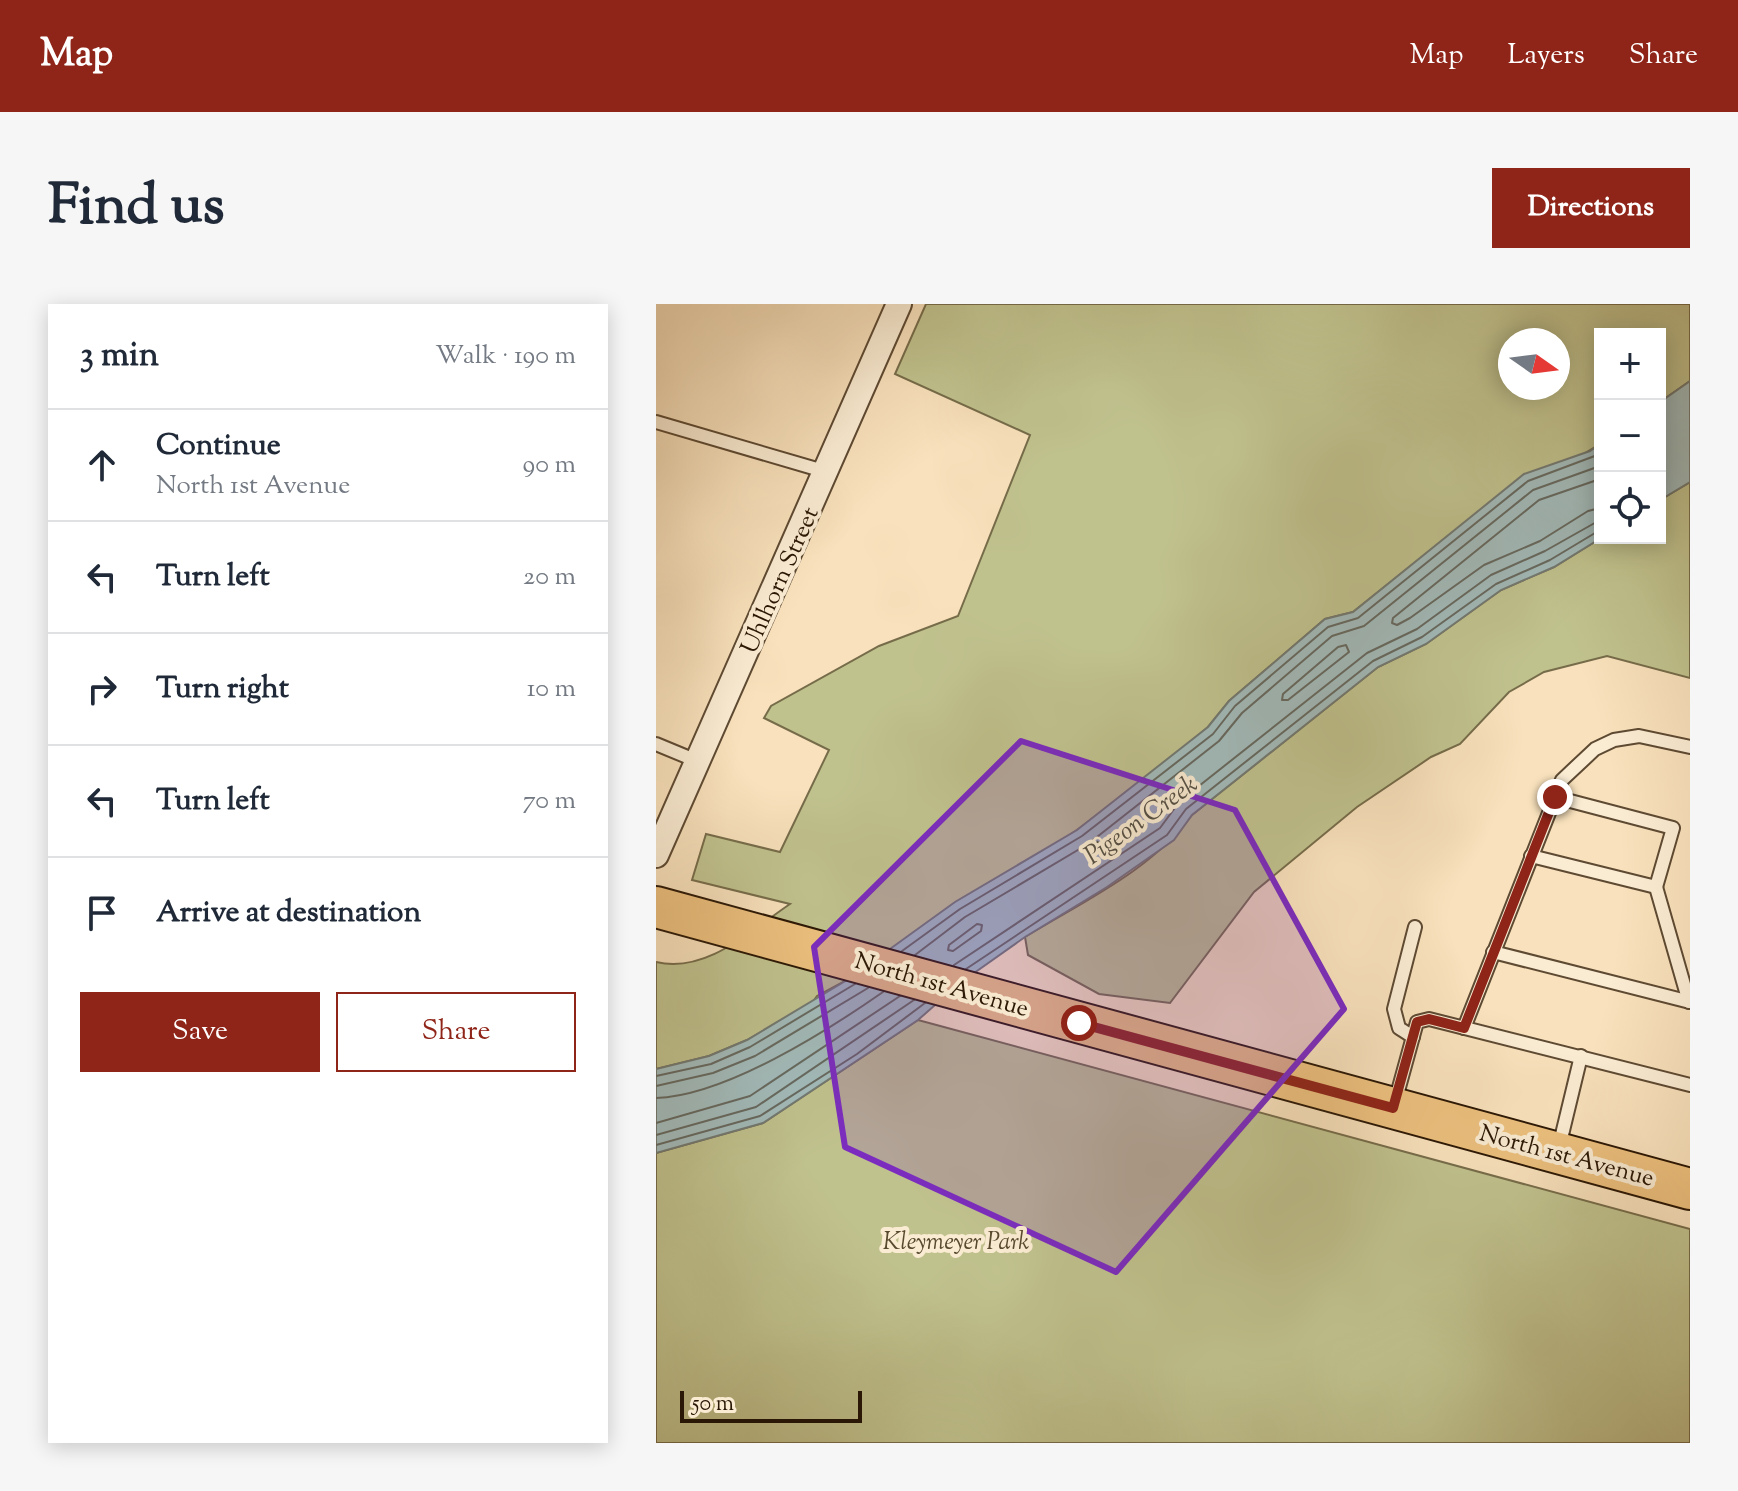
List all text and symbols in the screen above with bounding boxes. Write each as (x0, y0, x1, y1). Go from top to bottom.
text: Map (40, 29, 113, 83)
text: Map (1410, 36, 1463, 76)
text: Layers (1507, 36, 1585, 76)
text: Share (1629, 36, 1698, 76)
text: Find us (48, 168, 224, 249)
button: Directions (1492, 168, 1690, 248)
north arrow (1498, 328, 1570, 400)
map controls (1594, 328, 1666, 544)
button: + (1594, 328, 1666, 400)
text: 3 min (80, 332, 159, 381)
text: Walk · 190 m (435, 338, 576, 375)
button: − (1594, 400, 1666, 472)
text: Continue (156, 425, 281, 468)
icon: ahead (80, 443, 124, 487)
text: 90 m (523, 447, 576, 484)
text: North 1st Avenue (156, 468, 350, 505)
button: locate (1594, 472, 1666, 544)
street label: Uhlhorn Street (733, 502, 828, 660)
icon: left (80, 555, 124, 599)
text: Turn left (156, 556, 270, 599)
text: 20 m (523, 559, 576, 596)
icon: right (80, 667, 124, 711)
text: Turn right (156, 668, 289, 711)
text: 10 m (527, 671, 576, 708)
water label: Pigeon Creek (1077, 767, 1206, 875)
icon: left (80, 779, 124, 823)
route end (1537, 779, 1573, 815)
text: Turn left (156, 780, 270, 823)
text: 70 m (523, 783, 576, 820)
icon: arrive (80, 891, 124, 935)
text: Arrive at destination (156, 892, 421, 935)
street label: North 1st Avenue (851, 945, 1032, 1027)
button: Save (80, 992, 320, 1072)
button: Share (336, 992, 576, 1072)
route start (1061, 1005, 1097, 1041)
street label: North 1st Avenue (1475, 1117, 1658, 1197)
park label: Kleymeyer Park (883, 1226, 1029, 1260)
scale bar (680, 1387, 862, 1423)
text: 50 m (692, 1389, 734, 1421)

